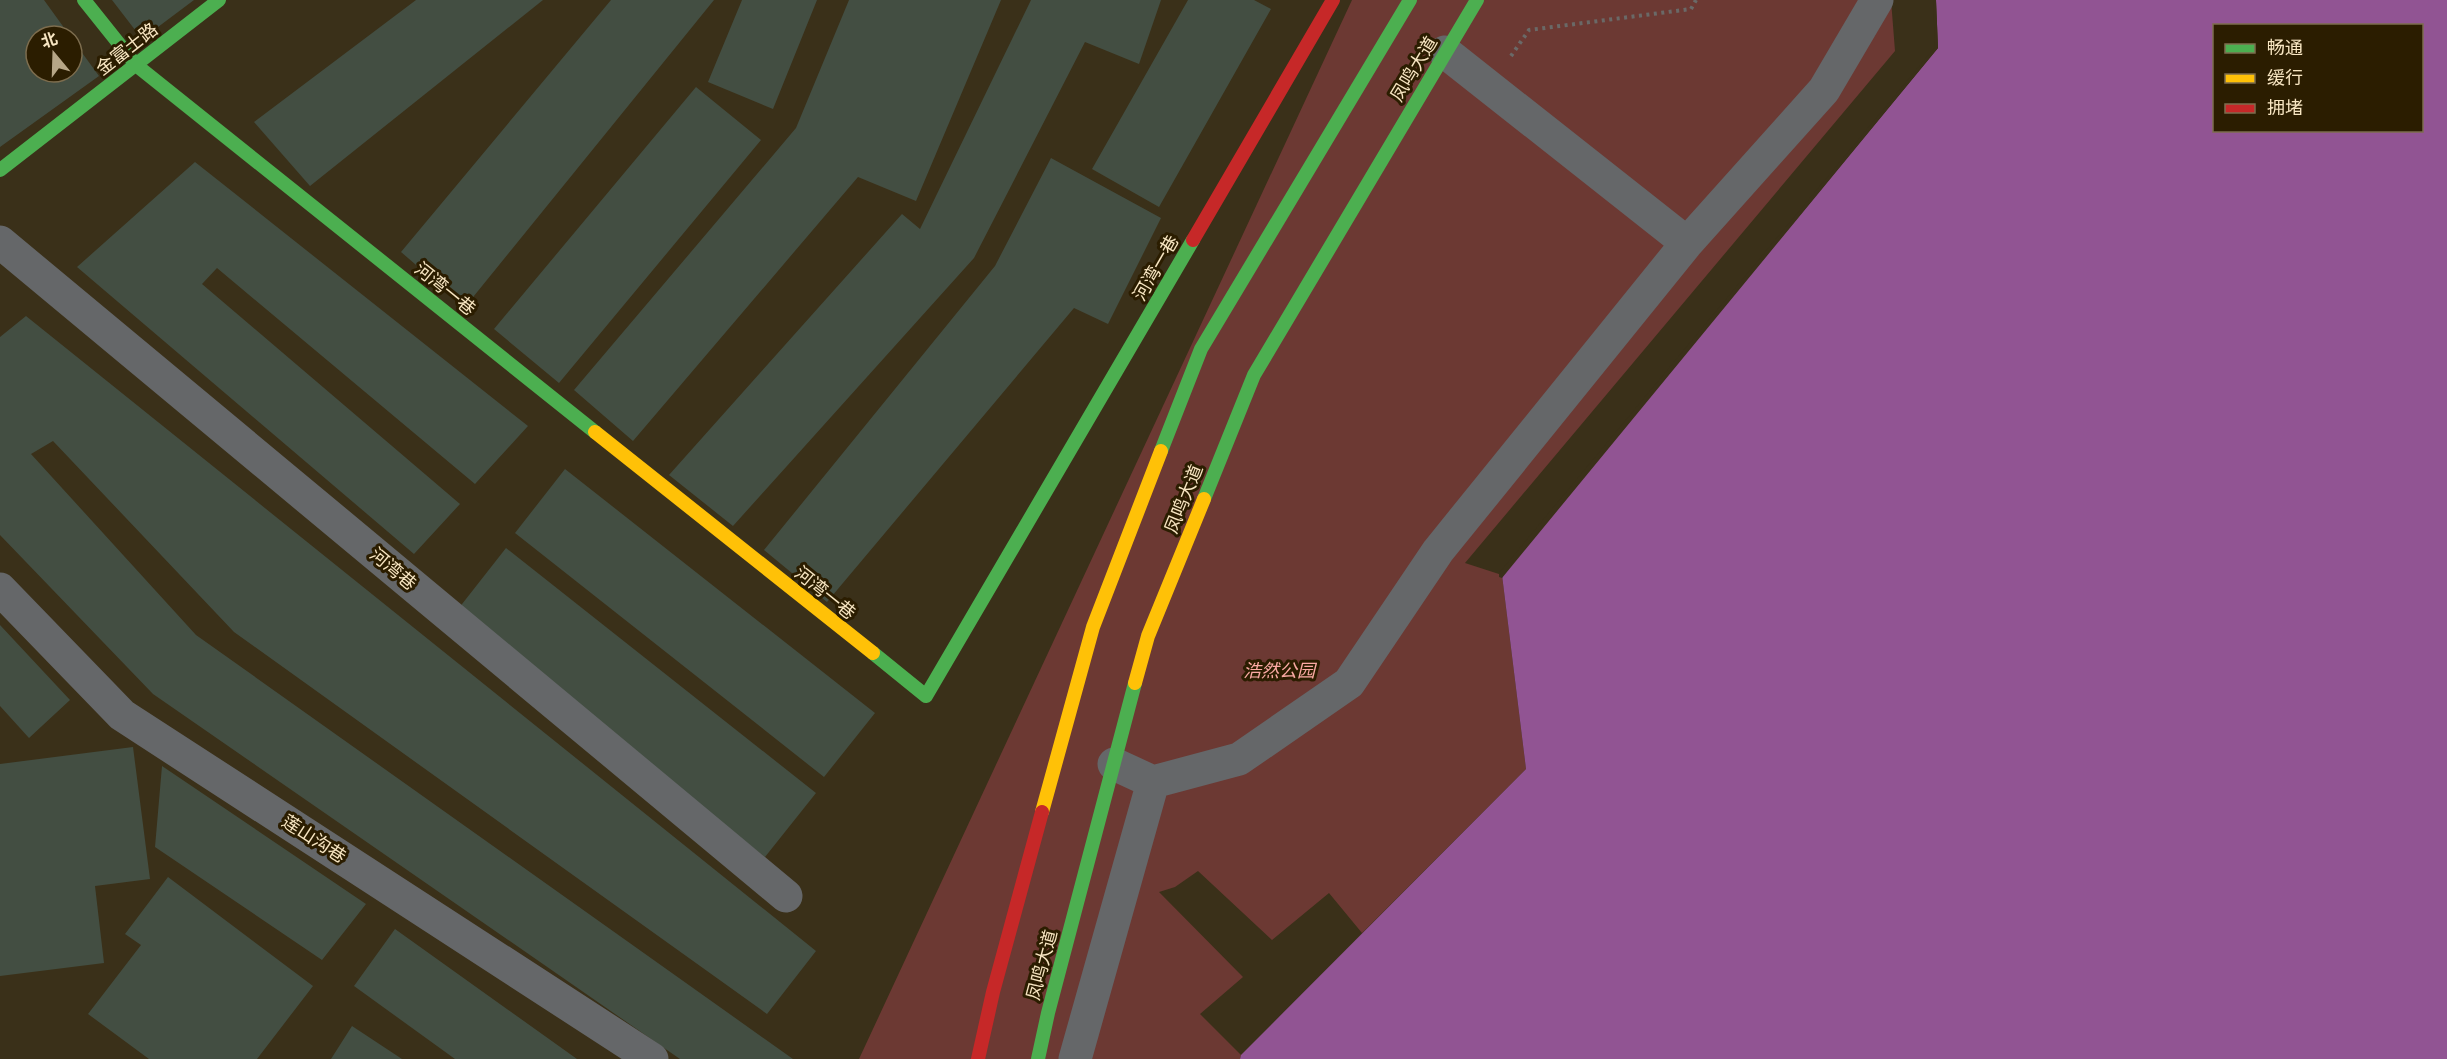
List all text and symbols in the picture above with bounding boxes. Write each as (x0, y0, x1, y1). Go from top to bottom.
street label: 金富士路 (92, 19, 162, 79)
north arrow (24, 24, 84, 84)
legend (2213, 24, 2423, 132)
text: 北 (39, 30, 60, 51)
street label: 凤鸣大道 (1387, 33, 1441, 105)
text: 畅通 (2267, 38, 2303, 58)
text: 缓行 (2267, 68, 2303, 88)
text: 拥堵 (2267, 98, 2303, 118)
street label: 河湾一巷 (1129, 232, 1183, 304)
street label: 河湾一巷 (411, 259, 479, 319)
street label: 凤鸣大道 (1161, 462, 1207, 536)
street label: 河湾巷 (366, 544, 420, 594)
street label: 河湾一巷 (791, 563, 859, 623)
park label: 浩然公园 (1243, 661, 1318, 681)
street label: 莲山沟巷 (278, 811, 350, 867)
street label: 凤鸣大道 (1023, 928, 1061, 1002)

